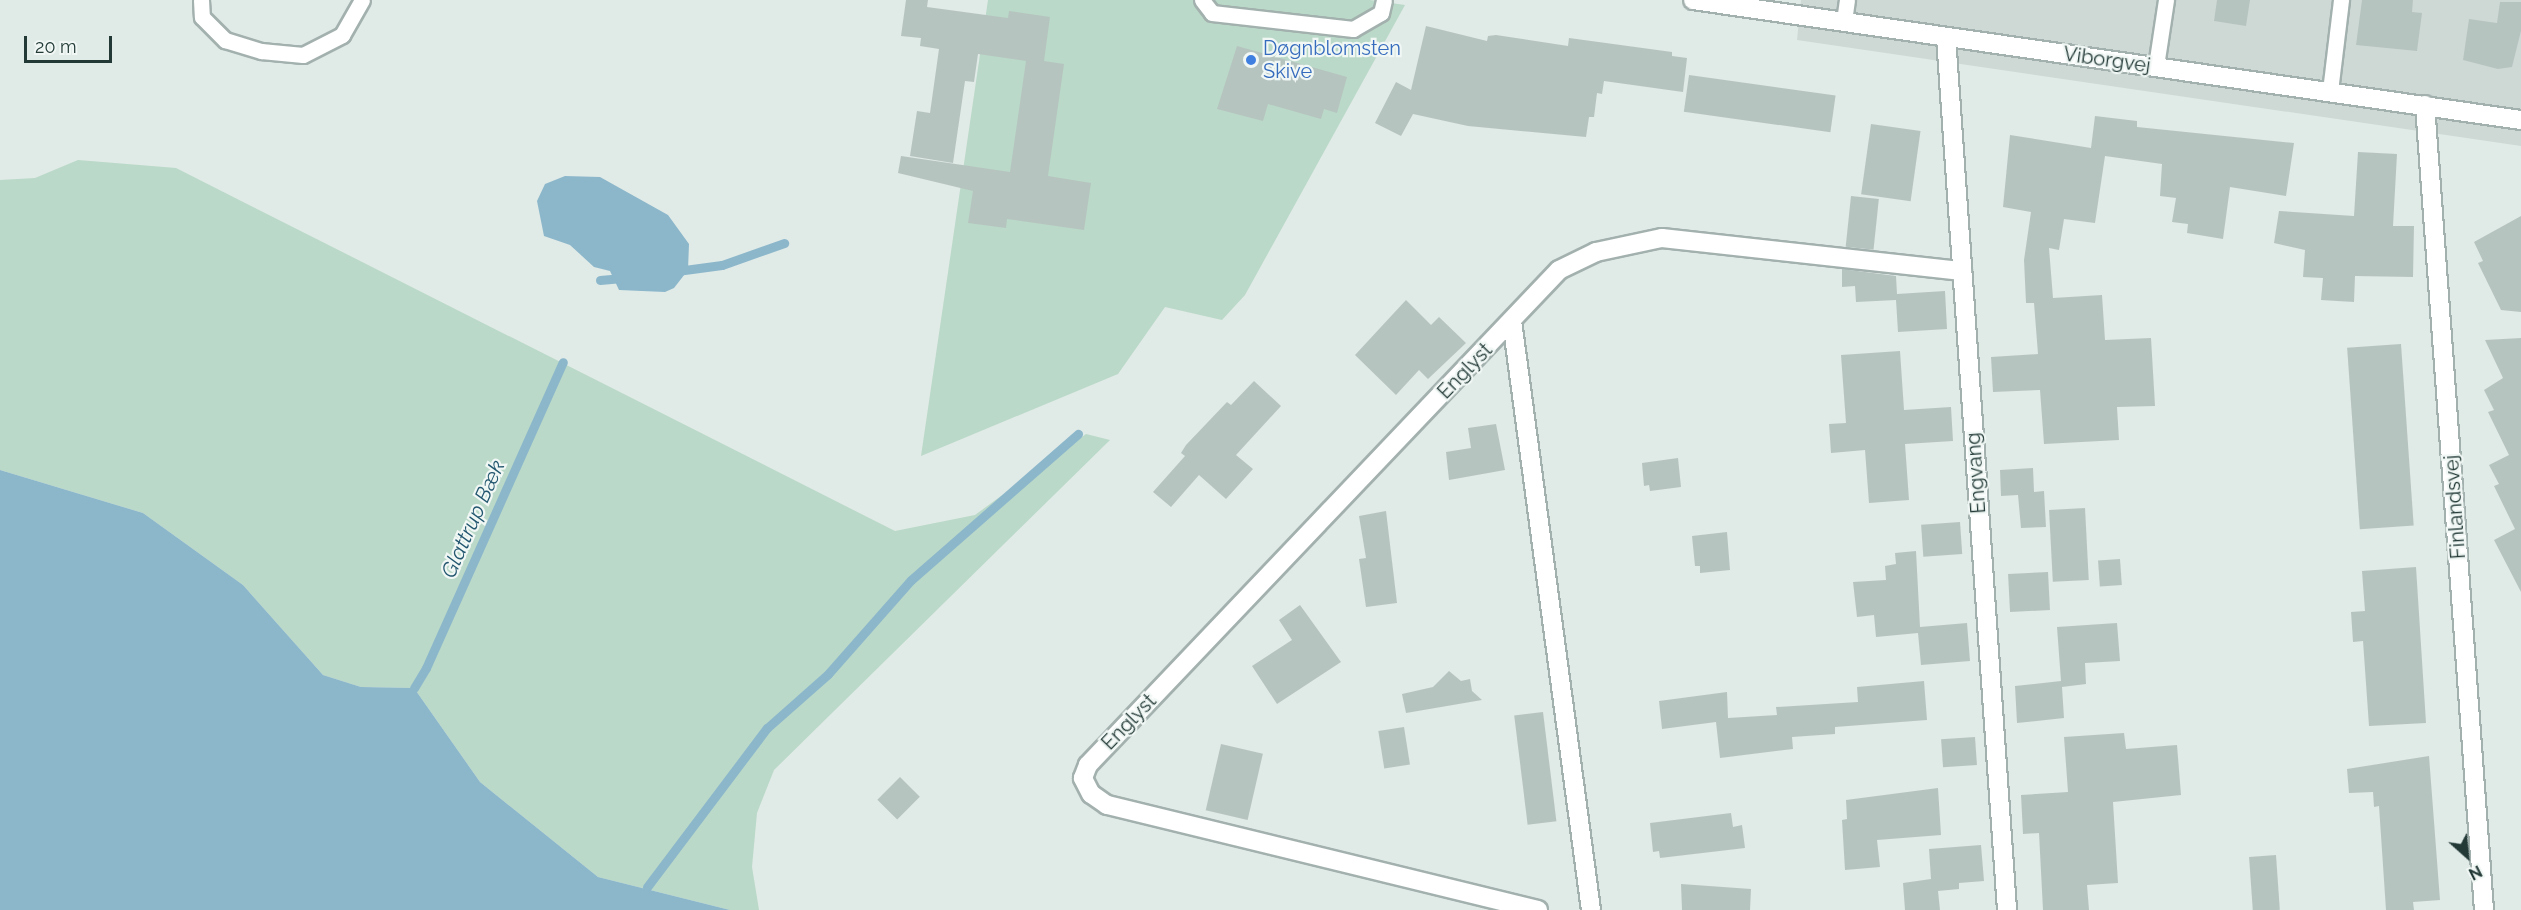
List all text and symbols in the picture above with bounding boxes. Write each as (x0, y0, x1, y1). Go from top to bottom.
scale bar (27, 24, 116, 62)
text: 20 m (35, 36, 77, 57)
place label: Døgnblomsten Skive (1263, 36, 1401, 83)
street label: Viborgvej (2062, 42, 2152, 78)
marker: Døgnblomsten Skive (1244, 53, 1258, 67)
street label: Englyst (1433, 338, 1497, 404)
street label: Engvang (1961, 432, 1991, 514)
street label: Finlandsvej (2439, 454, 2471, 560)
water label: Glattrup Bæk (436, 456, 510, 582)
street label: Englyst (1097, 689, 1161, 755)
north arrow (2437, 826, 2497, 886)
text: N (2466, 861, 2485, 884)

